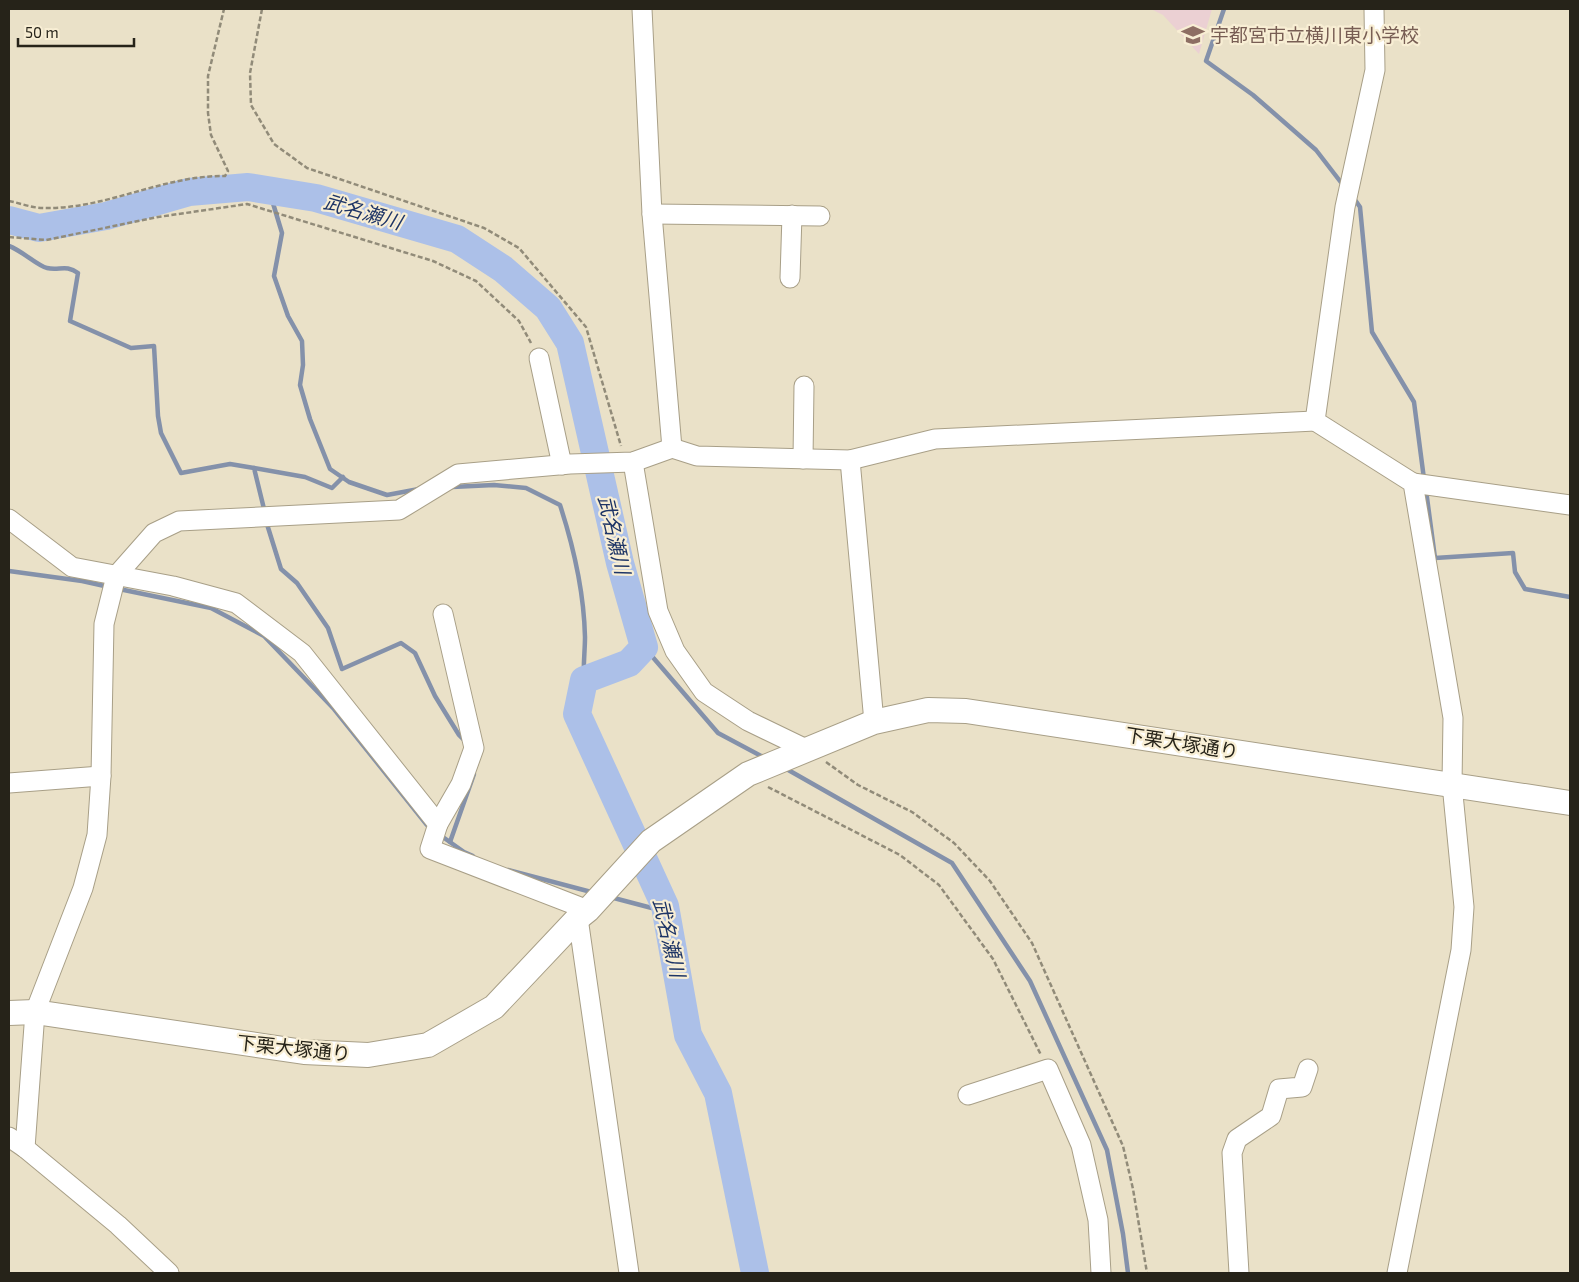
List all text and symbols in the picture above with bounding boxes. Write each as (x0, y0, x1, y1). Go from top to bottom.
scale bar (18, 15, 134, 47)
school or university icon: 宇都宮市立横川東小学校 (1180, 22, 1206, 48)
text: 50 m (25, 23, 59, 41)
place label: 宇都宮市立横川東小学校 (1210, 23, 1419, 46)
water label: 武名瀬川 (322, 188, 407, 234)
water label: 武名瀬川 (594, 493, 636, 578)
street label: 下栗大塚通り (1124, 722, 1240, 763)
water label: 武名瀬川 (649, 896, 691, 981)
street label: 下栗大塚通り (236, 1030, 352, 1065)

